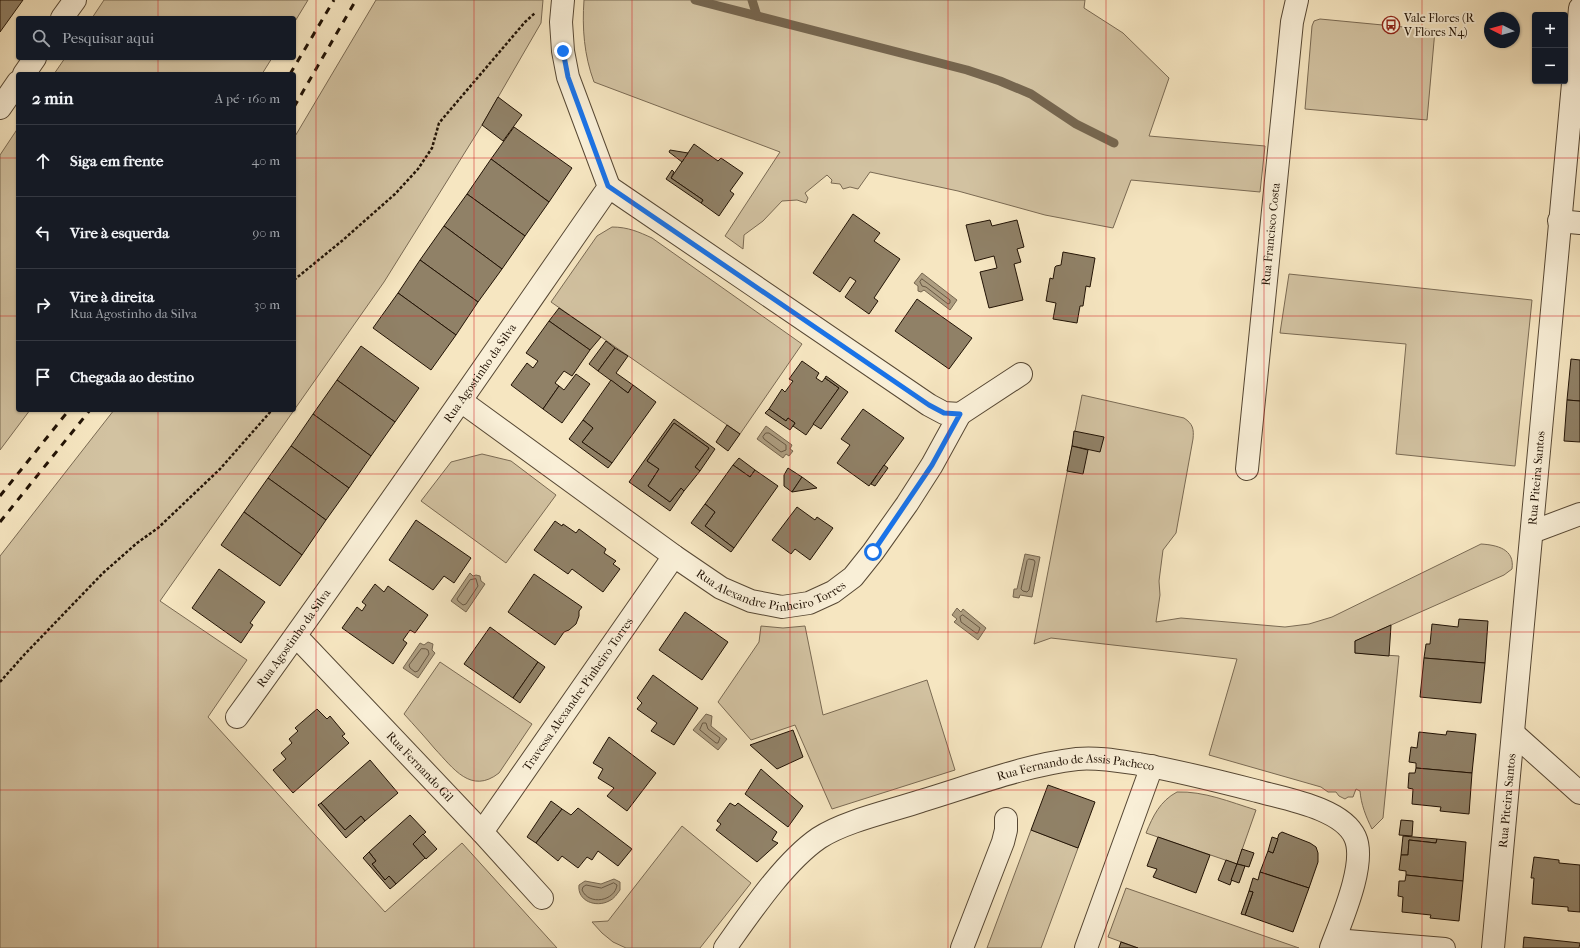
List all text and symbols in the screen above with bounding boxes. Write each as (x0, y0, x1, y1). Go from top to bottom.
place label: Vale Flores (R V Flores N4) (1403, 11, 1475, 39)
north arrow (1484, 12, 1520, 48)
map controls (1532, 12, 1568, 84)
button: + (1532, 12, 1568, 48)
bus stop icon: Vale Flores (R V Flores N4) (1381, 15, 1401, 35)
search box (16, 16, 296, 60)
icon: search (30, 27, 52, 49)
text: Pesquisar aqui (62, 29, 154, 47)
route end (554, 42, 572, 60)
button: − (1532, 48, 1568, 84)
text: 2 min (32, 88, 73, 108)
text: A pé · 160 m (215, 91, 280, 106)
icon: ahead (32, 150, 54, 172)
text: Siga em frente (70, 152, 163, 170)
text: 40 m (252, 153, 280, 168)
street label: Rua Francisco Costa (1259, 182, 1283, 286)
icon: left (32, 222, 54, 244)
text: Vire à esquerda (70, 224, 169, 242)
text: 90 m (252, 225, 280, 240)
text: Vire à direita (70, 288, 154, 306)
icon: right (32, 294, 54, 316)
text: 30 m (254, 297, 280, 312)
text: Rua Agostinho da Silva (70, 306, 197, 321)
street label: Rua Agostinho da Silva (441, 321, 519, 425)
icon: arrive (32, 366, 54, 388)
text: Chegada ao destino (70, 368, 194, 386)
street label: Rua Piteira Santos (1525, 430, 1548, 526)
route start (864, 543, 882, 561)
street label: Rua Alexandre Pinheiro Torres (690, 561, 850, 587)
text: Rua Alexandre Pinheiro Torres (694, 566, 849, 614)
street label: Rua Agostinho da Silva (254, 586, 334, 690)
street label: Travessa Alexandre Pinheiro Torres (520, 614, 636, 773)
street label: Rua Fernando Gil (384, 729, 457, 805)
street label: Rua Fernando de Assis Pacheco (995, 751, 1156, 784)
street label: Rua Piteira Santos (1496, 752, 1519, 848)

